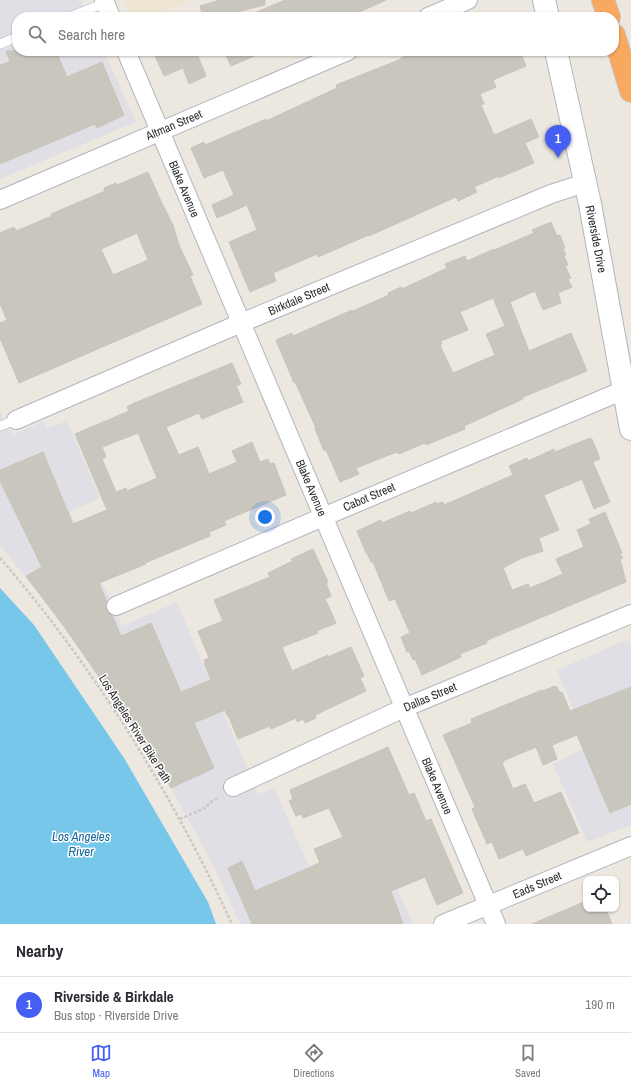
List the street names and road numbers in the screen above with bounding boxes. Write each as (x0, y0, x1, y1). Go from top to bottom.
street label: Altman Street (143, 106, 205, 144)
street label: Blake Avenue (165, 158, 203, 220)
street label: Riverside Drive (582, 204, 610, 274)
street label: Birkdale Street (266, 279, 332, 319)
street label: Blake Avenue (292, 457, 330, 519)
street label: Cabot Street (340, 479, 398, 515)
street label: Los Angeles River Bike Path (95, 672, 175, 786)
street label: Dallas Street (401, 679, 459, 715)
street label: Blake Avenue (418, 755, 456, 817)
street label: Eads Street (510, 867, 564, 902)

